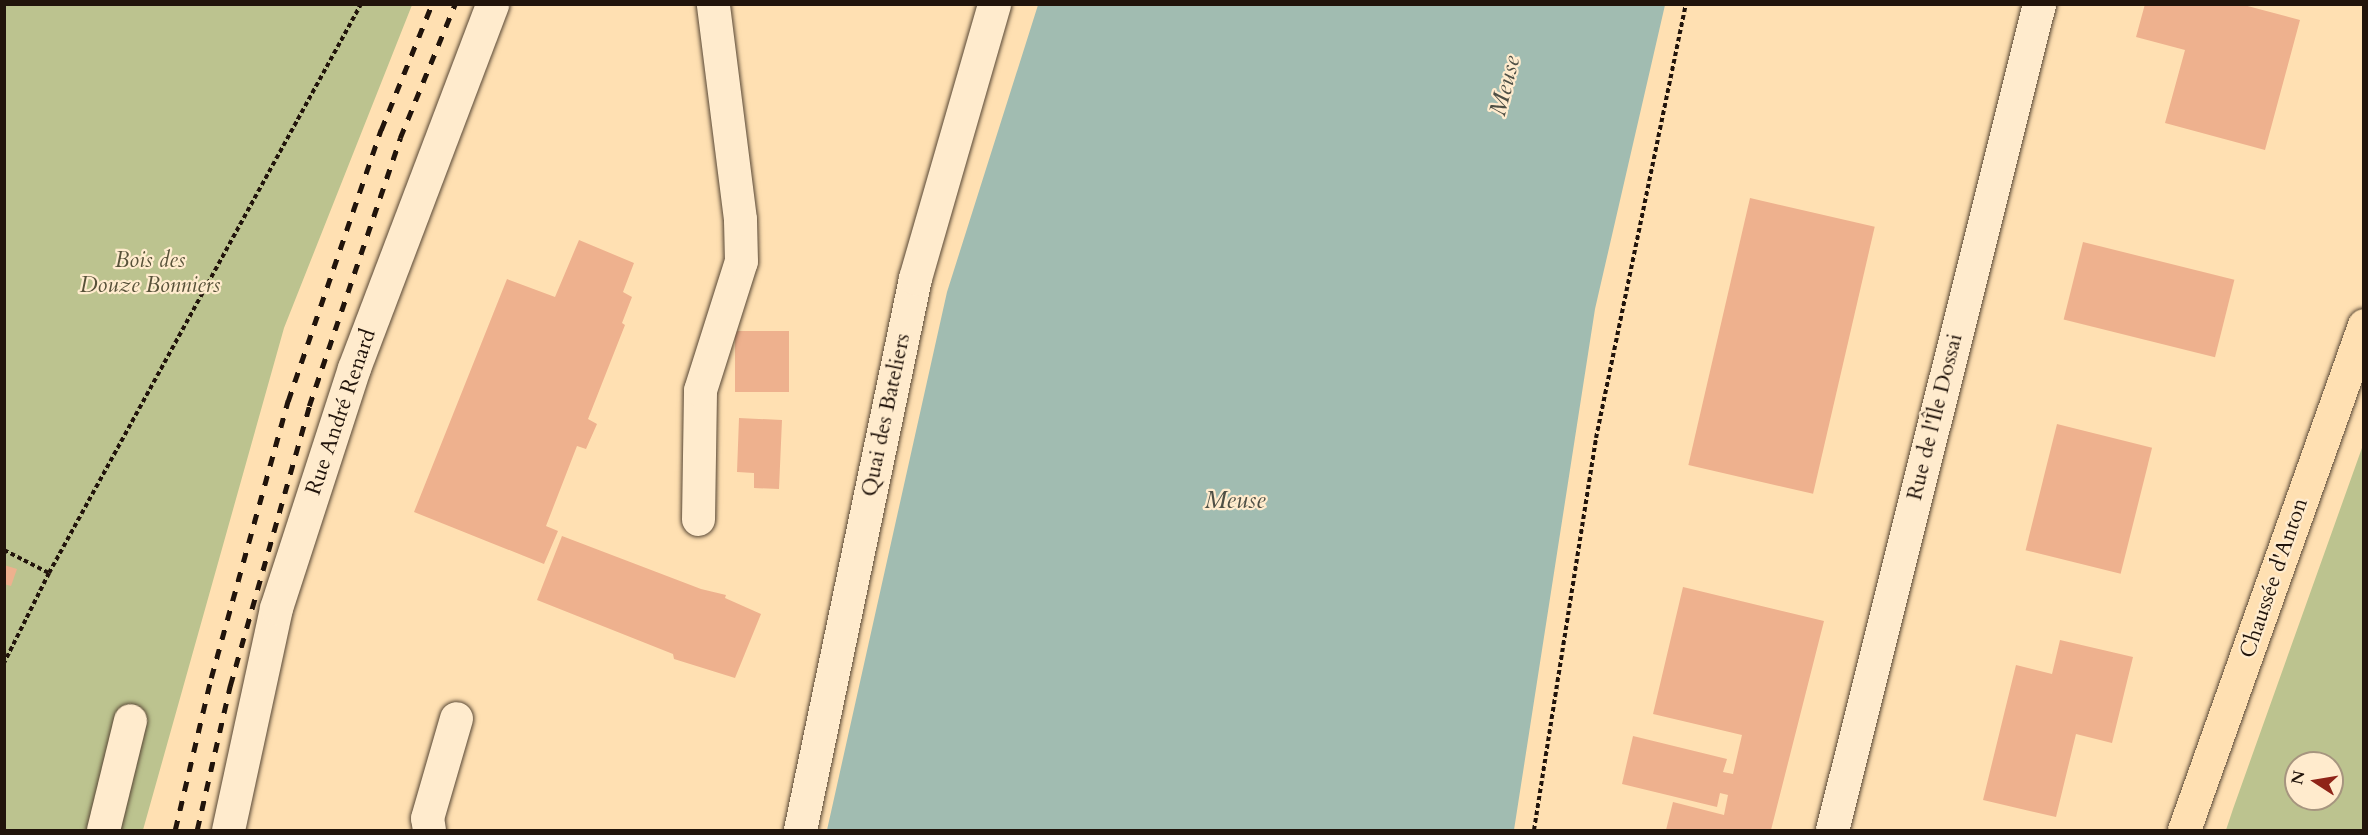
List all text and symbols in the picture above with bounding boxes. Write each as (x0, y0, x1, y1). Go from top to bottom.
water label: Meuse (1484, 53, 1526, 119)
park label: Bois des Douze Bonniers (80, 247, 220, 298)
street label: Rue André Renard (300, 325, 382, 499)
street label: Quai des Bateliers (856, 331, 916, 499)
street label: Rue de l'Île Dossai (1902, 331, 1968, 503)
water label: Meuse (1204, 487, 1266, 515)
street label: Chaussée d'Anton (2234, 495, 2314, 661)
north arrow (2284, 751, 2344, 811)
text: N (2286, 769, 2311, 787)

